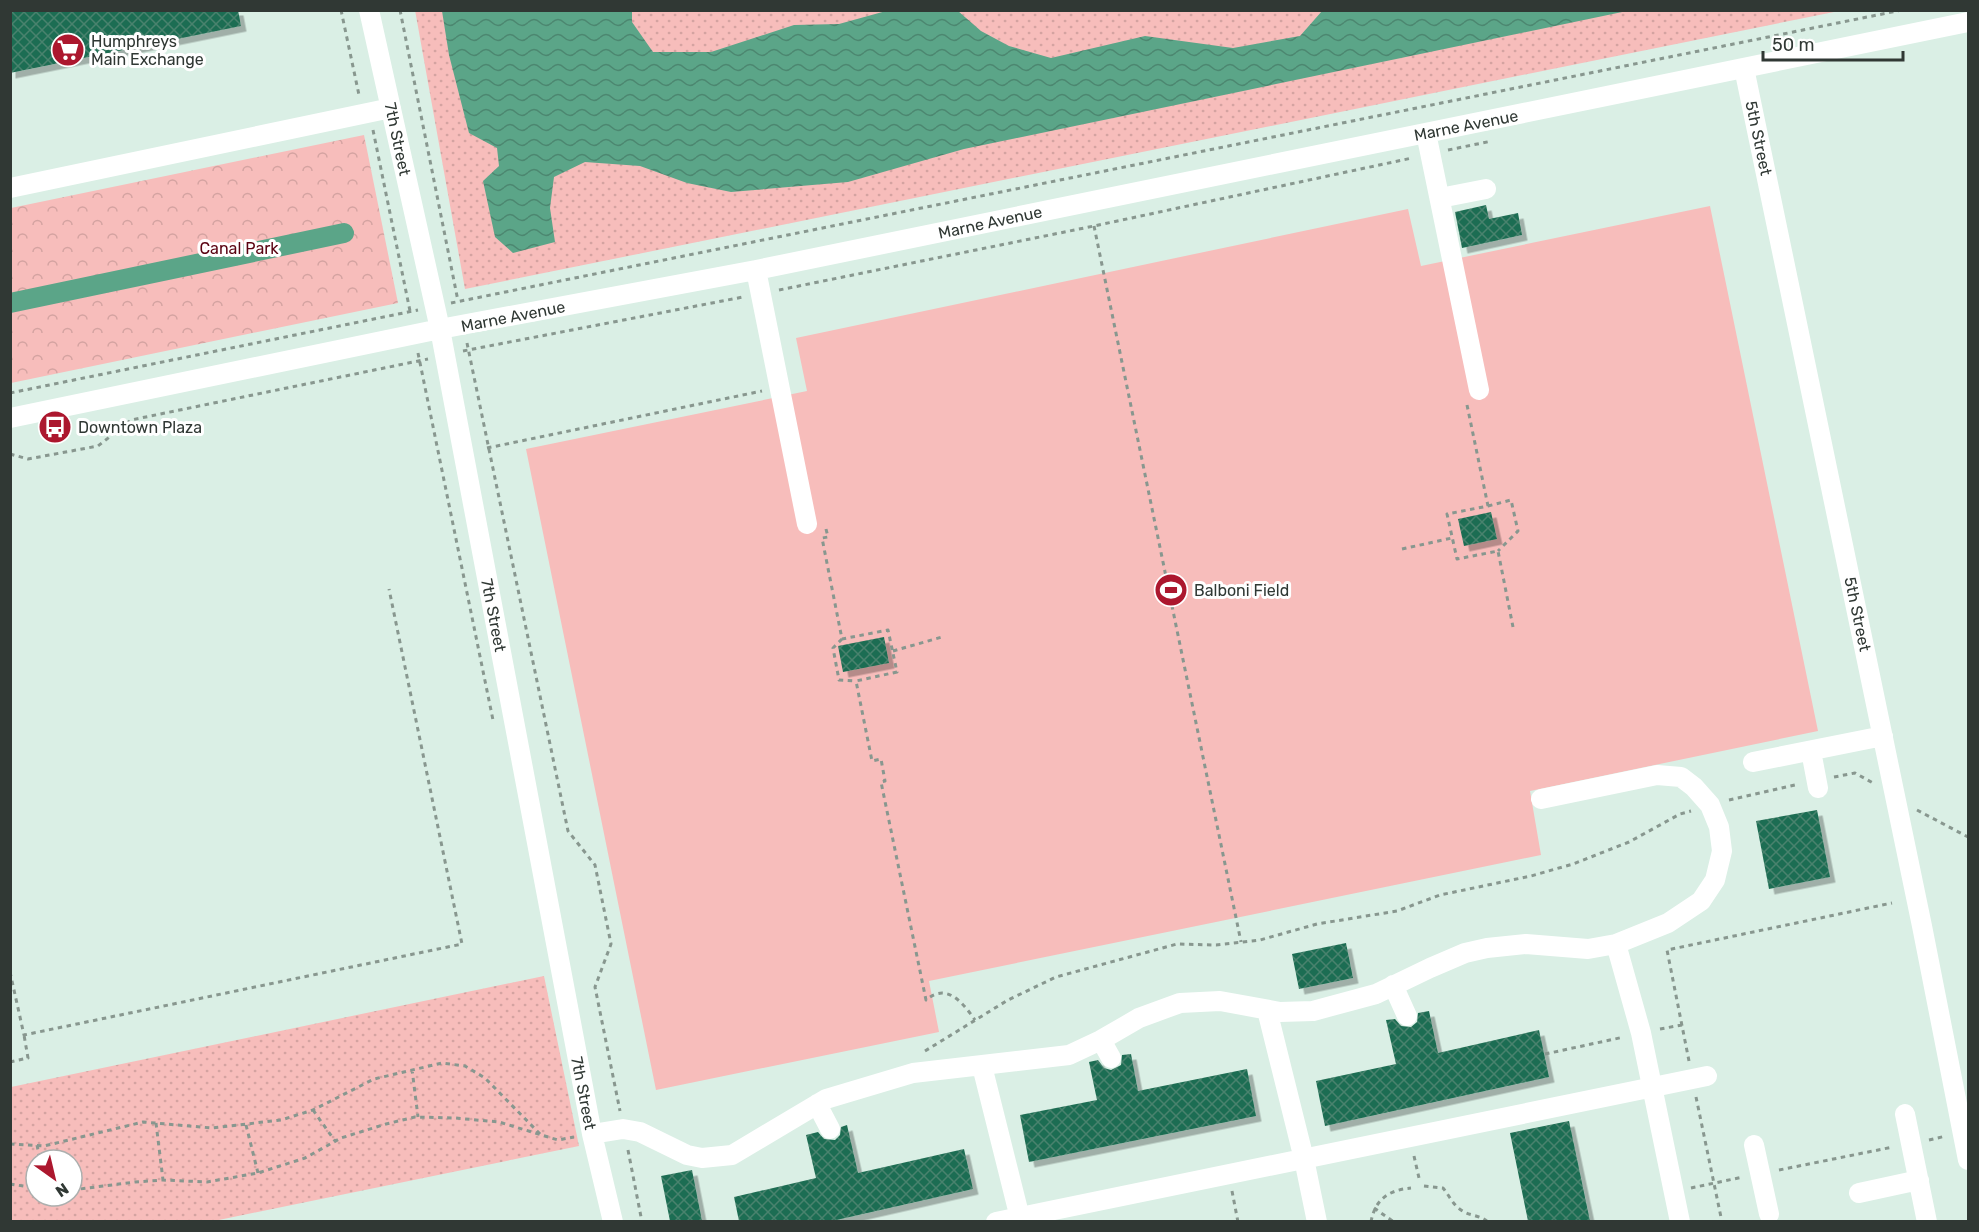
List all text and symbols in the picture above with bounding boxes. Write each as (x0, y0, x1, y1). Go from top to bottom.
scale bar (1763, 24, 1902, 62)
supermarket icon: Humphreys Main Exchange (50, 32, 86, 68)
place label: Humphreys Main Exchange (91, 32, 204, 69)
text: 50 m (1772, 34, 1815, 56)
street label: 5th Street (1741, 99, 1776, 177)
street label: 7th Street (380, 101, 415, 177)
street label: Marne Avenue (1412, 106, 1520, 145)
street label: Marne Avenue (936, 202, 1044, 243)
park label: Canal Park (199, 239, 279, 258)
street label: Marne Avenue (459, 297, 567, 336)
bus stop icon: Downtown Plaza (37, 409, 73, 445)
place label: Downtown Plaza (78, 418, 202, 437)
sports icon: Balboni Field (1153, 572, 1189, 608)
street label: 5th Street (1840, 575, 1875, 653)
street label: 7th Street (477, 577, 510, 653)
place label: Balboni Field (1194, 581, 1289, 600)
street label: 7th Street (567, 1055, 600, 1131)
north arrow (24, 1148, 84, 1208)
text: N (52, 1179, 72, 1201)

